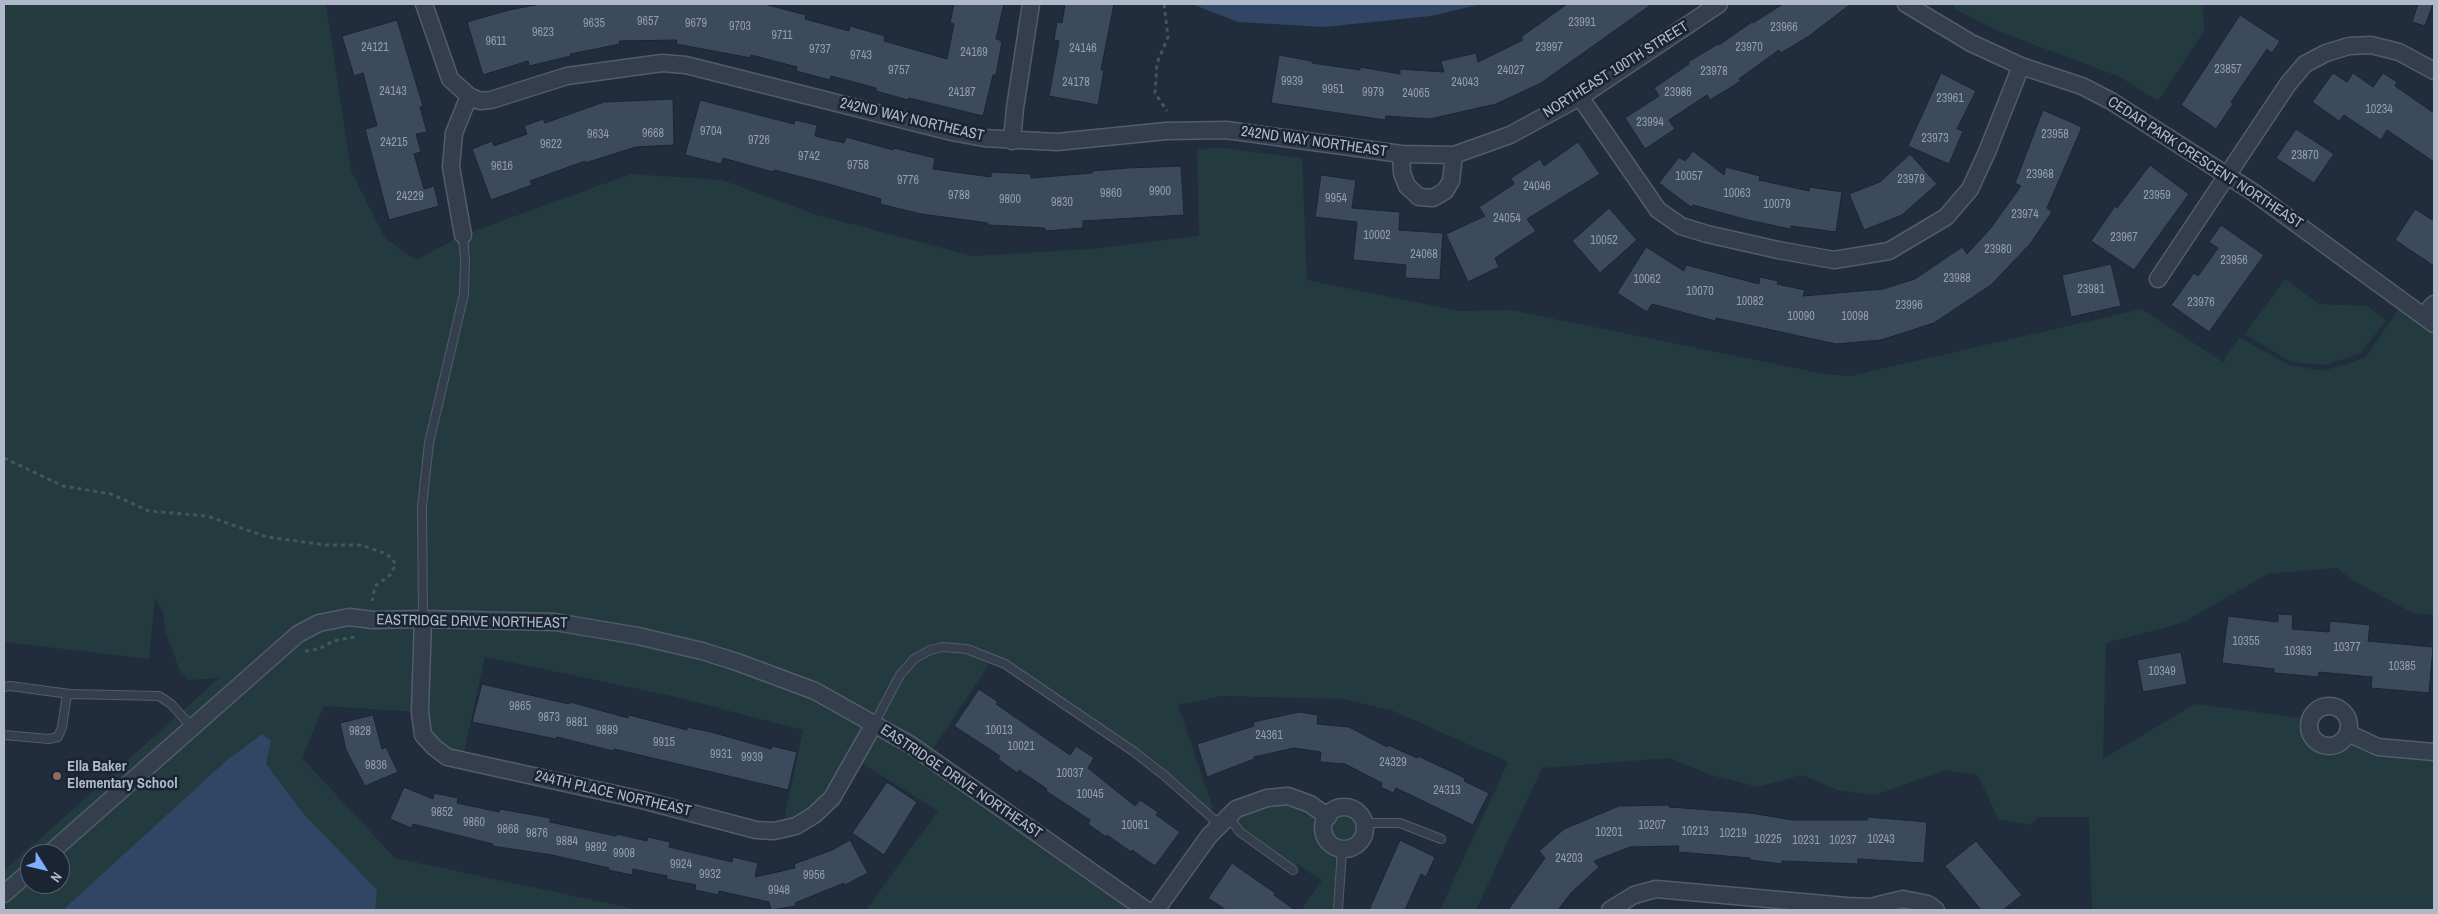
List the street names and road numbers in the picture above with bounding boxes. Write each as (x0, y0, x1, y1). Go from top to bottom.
street label: NORTHEAST 100TH STREET (1540, 18, 1692, 122)
street label: CEDAR PARK CRESCENT NORTHEAST (2104, 93, 2306, 233)
street label: 242ND WAY NORTHEAST (838, 95, 986, 145)
street label: 242ND WAY NORTHEAST (1240, 123, 1388, 161)
street label: EASTRIDGE DRIVE NORTHEAST (376, 611, 568, 633)
street label: EASTRIDGE DRIVE NORTHEAST (877, 721, 1045, 843)
street label: 244TH PLACE NORTHEAST (533, 767, 693, 821)

